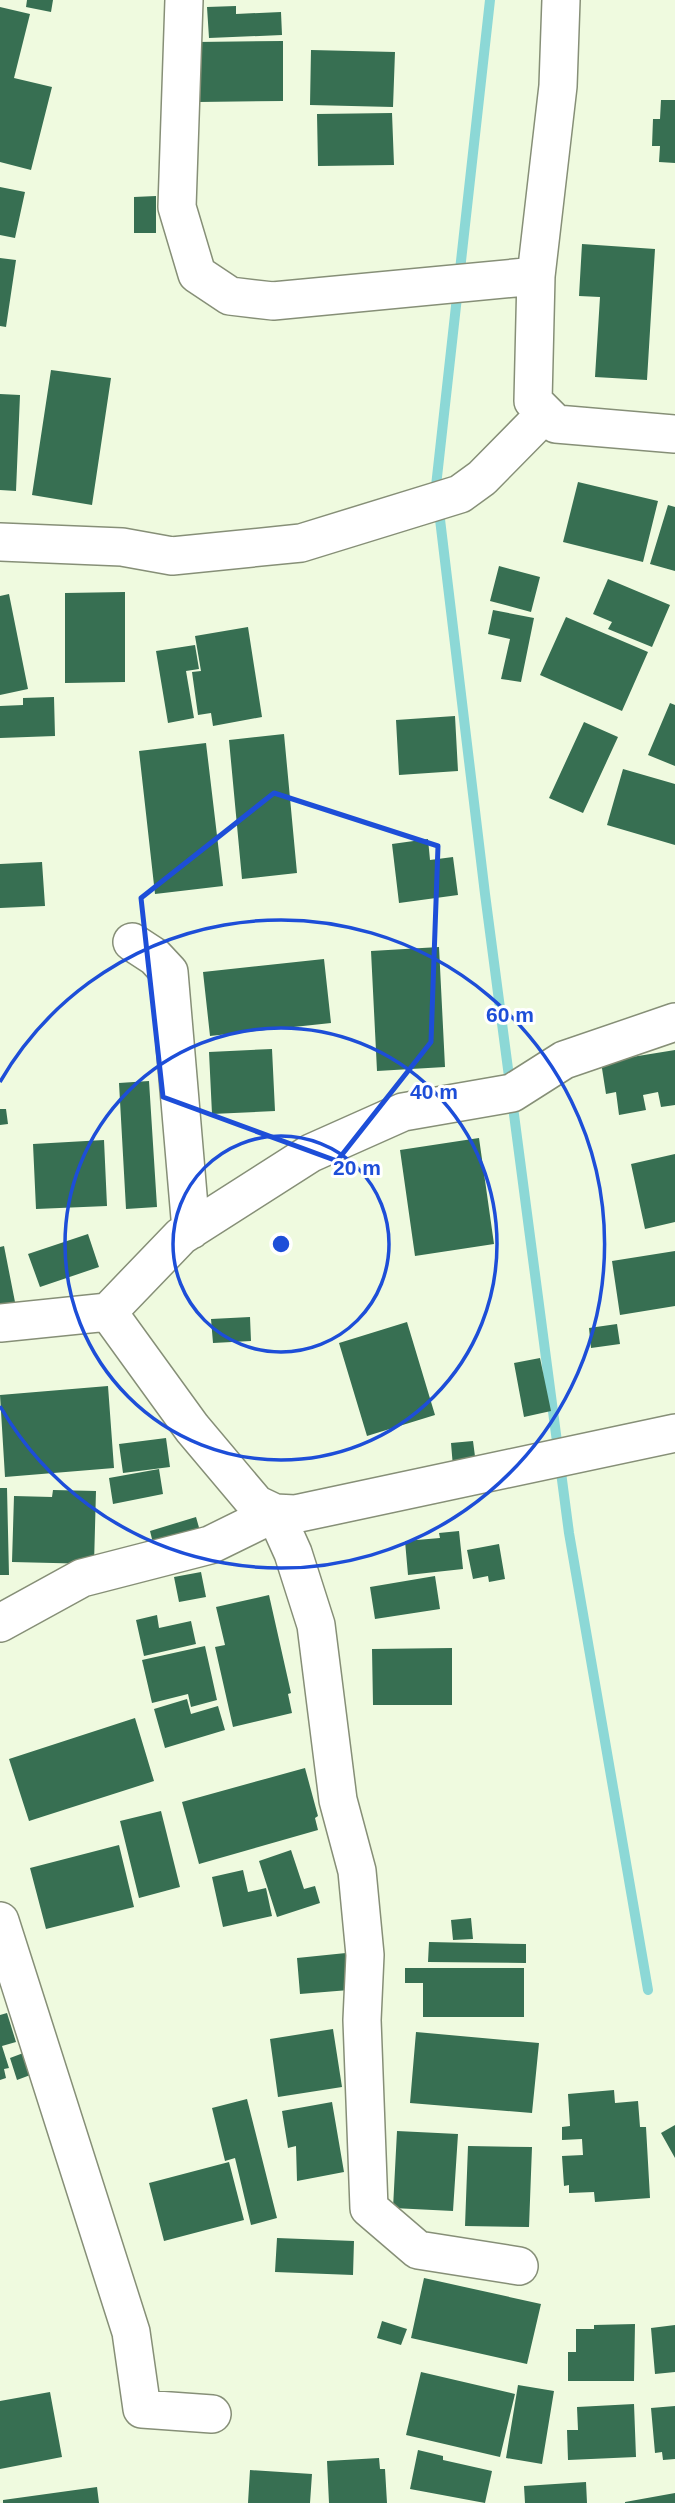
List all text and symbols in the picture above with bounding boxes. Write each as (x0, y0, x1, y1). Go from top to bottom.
text: 60 m (486, 1003, 534, 1026)
text: 40 m (410, 1080, 458, 1103)
text: 20 m (333, 1156, 381, 1179)
centre of rings (269, 1232, 293, 1256)

